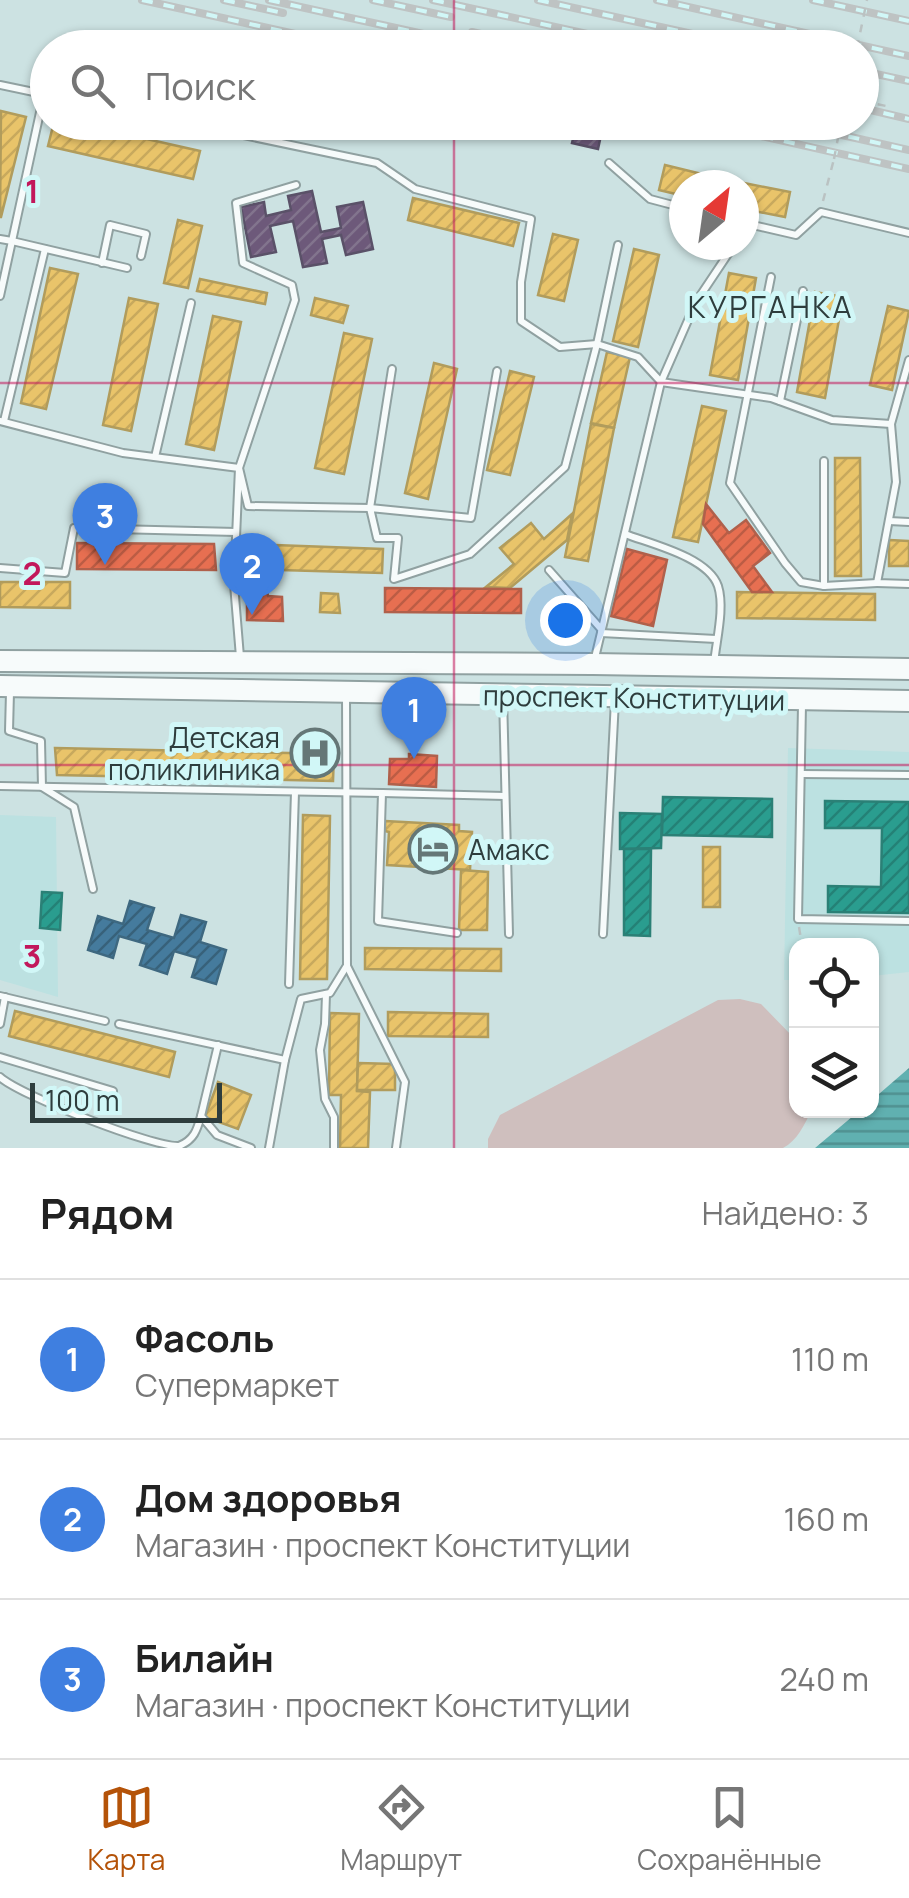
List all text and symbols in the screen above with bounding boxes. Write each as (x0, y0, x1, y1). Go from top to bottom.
search box (30, 30, 879, 140)
icon: search (65, 58, 120, 113)
text: Поиск (145, 59, 255, 111)
text: 1 (25, 169, 39, 213)
north arrow (669, 170, 759, 260)
district label: КУРГАНКА (688, 286, 854, 327)
pin: 3 (72, 482, 138, 565)
pin: 2 (220, 532, 284, 615)
text: 2 (22, 551, 42, 595)
your location (540, 595, 591, 646)
street label: проспект Конституции (483, 675, 785, 719)
pin: 1 (382, 676, 446, 759)
place label: Детская поликлиника (108, 718, 280, 788)
hospital icon: Детская поликлиника (289, 727, 341, 779)
hotel icon: Амакс (407, 823, 459, 875)
place label: Амакс (468, 830, 550, 868)
text: 3 (23, 934, 41, 978)
map controls (789, 938, 879, 1118)
button: locate (789, 938, 879, 1028)
button: layers (789, 1028, 879, 1118)
scale bar (30, 1078, 222, 1122)
text: 100 m (45, 1081, 119, 1119)
text: Рядом (40, 1184, 174, 1242)
text: Найдено: 3 (702, 1191, 869, 1235)
text: Фасоль (135, 1311, 274, 1363)
text: 1 (65, 1337, 80, 1381)
text: 110 m (791, 1337, 869, 1381)
text: Супермаркет (135, 1363, 339, 1407)
text: Дом здоровья (135, 1471, 401, 1523)
text: 2 (63, 1497, 82, 1541)
text: 160 m (784, 1497, 869, 1541)
text: Магазин · проспект Конституции (135, 1523, 631, 1567)
text: Билайн (135, 1631, 274, 1683)
text: 3 (63, 1657, 82, 1701)
text: 240 m (779, 1657, 869, 1701)
text: Магазин · проспект Конституции (135, 1683, 631, 1727)
tab: Карта (87, 1780, 165, 1878)
tab: Маршрут (340, 1780, 462, 1878)
tab: Сохранённые (637, 1780, 822, 1878)

